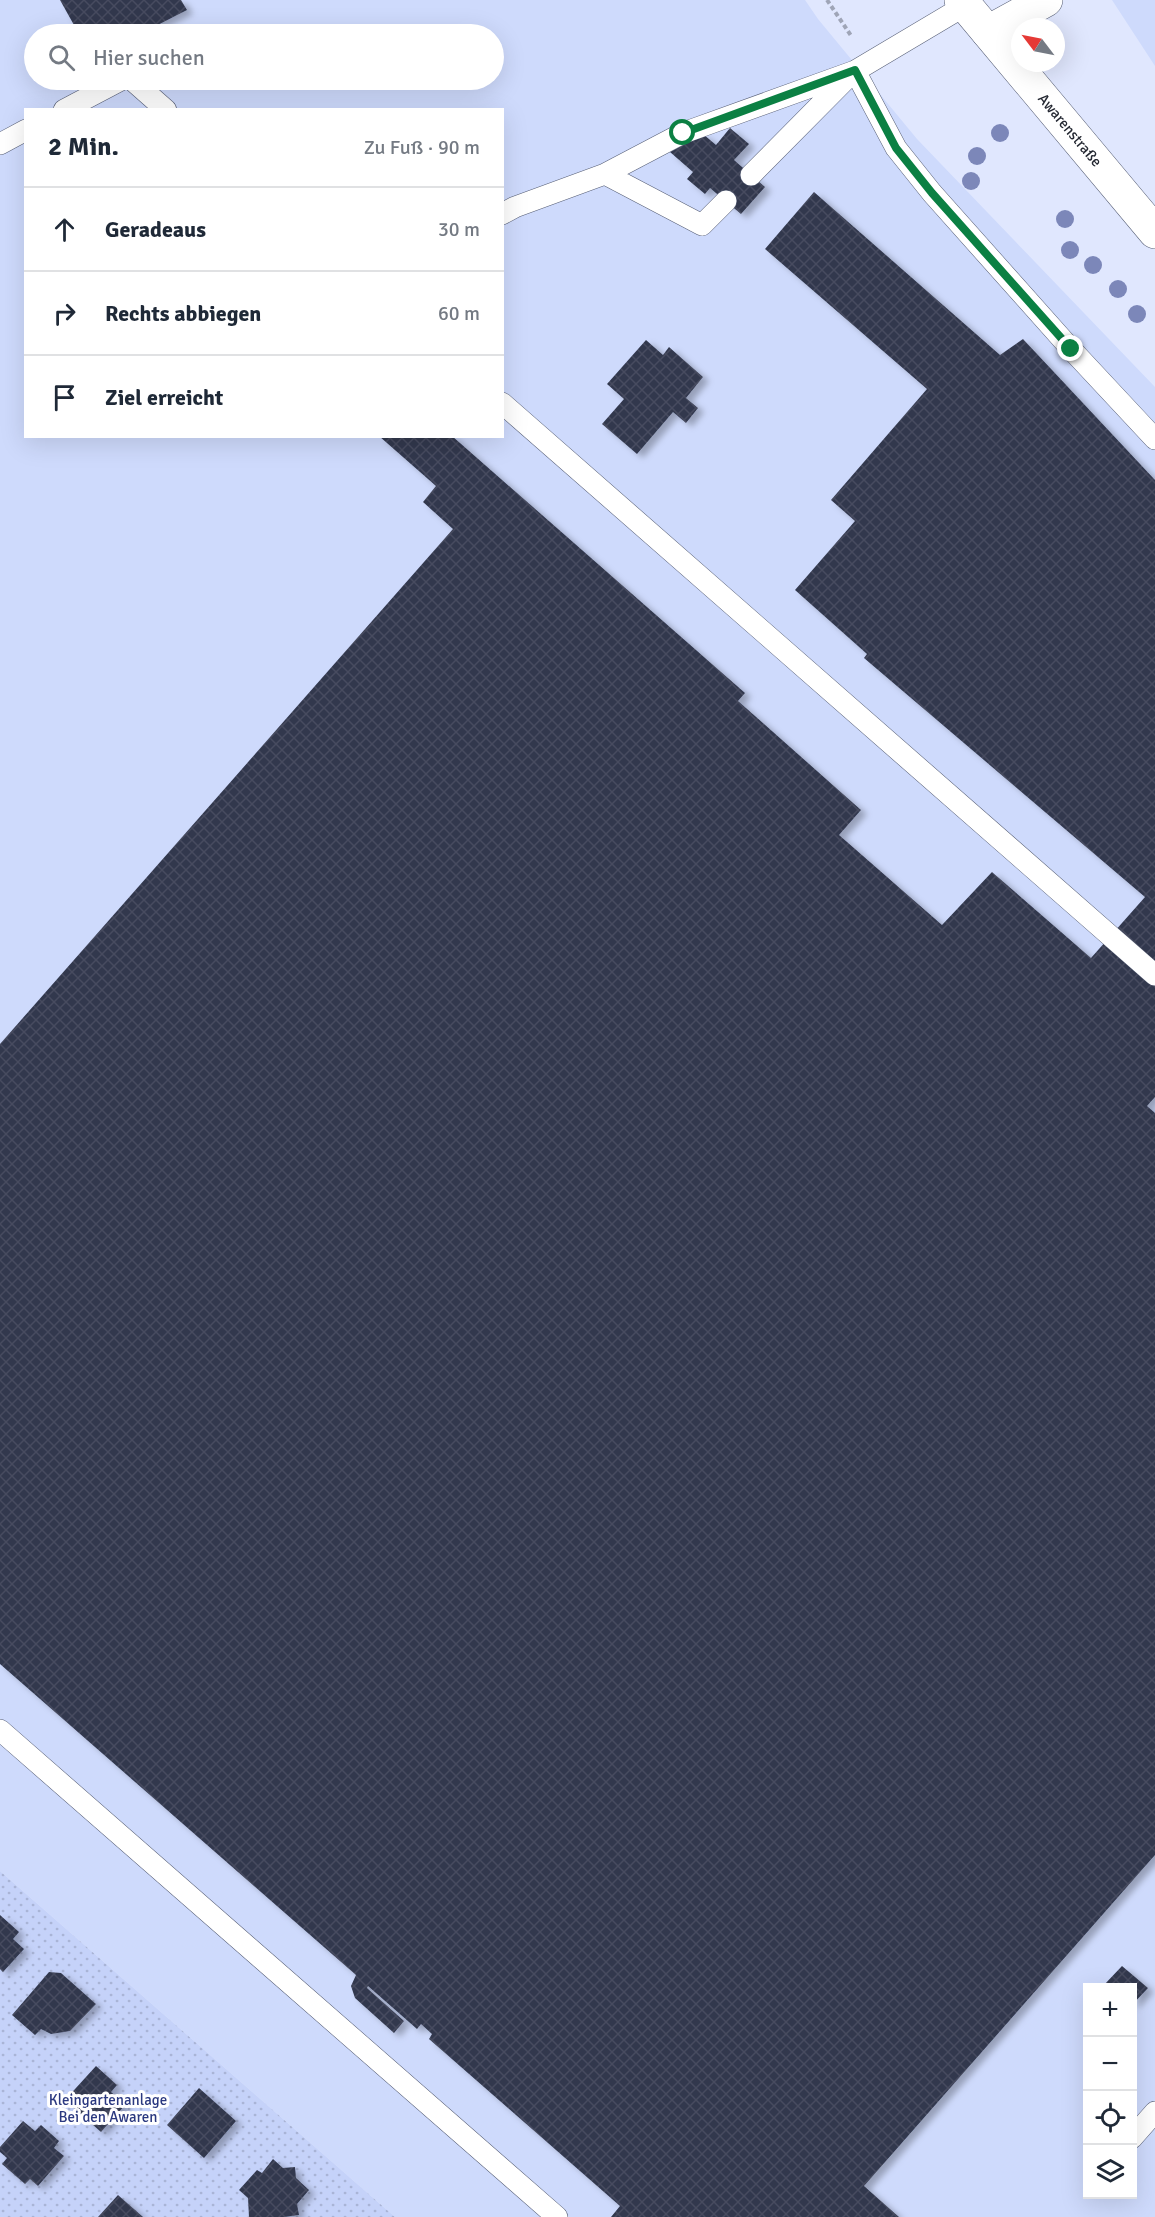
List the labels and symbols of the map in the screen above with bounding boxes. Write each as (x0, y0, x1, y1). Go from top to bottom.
north arrow (1011, 18, 1065, 72)
street label: Awarenstraße (1034, 90, 1106, 170)
route start (669, 119, 695, 145)
route end (1057, 335, 1083, 361)
park label: Kleingartenanlage Bei den Awaren (49, 2091, 167, 2126)

